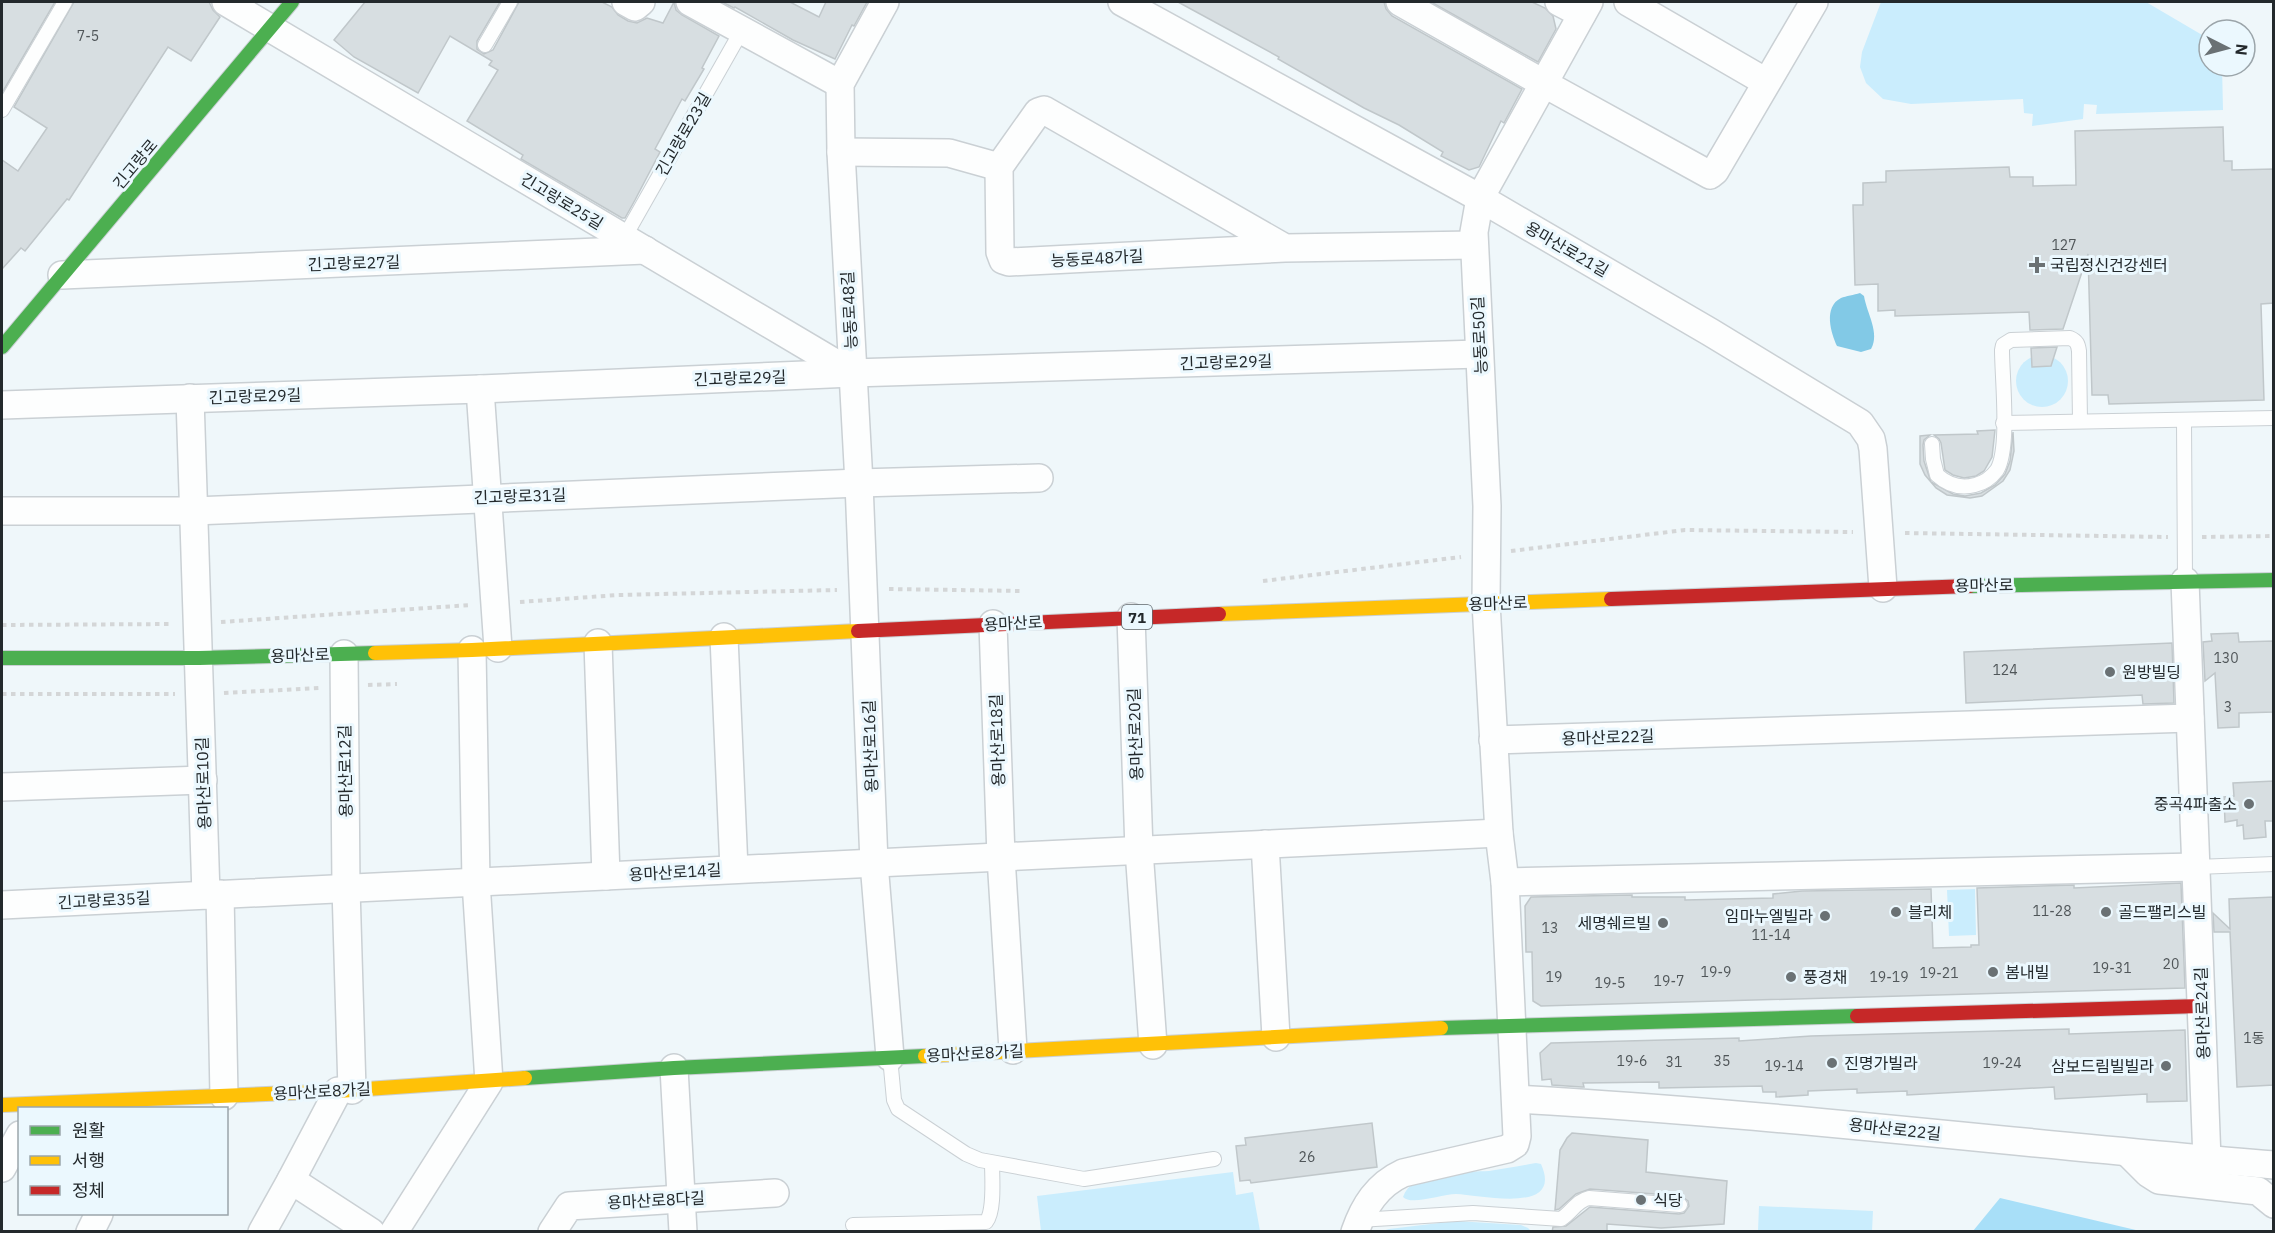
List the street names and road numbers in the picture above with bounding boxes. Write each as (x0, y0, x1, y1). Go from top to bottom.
street label: 긴고랑로23길 (651, 89, 715, 179)
street label: 긴고랑로 (108, 135, 162, 193)
street label: 긴고랑로25길 (517, 169, 607, 233)
street label: 용마산로21길 (1522, 217, 1612, 281)
street label: 능동로48가길 (1050, 246, 1144, 270)
street label: 긴고랑로27길 (307, 251, 401, 275)
street label: 능동로48길 (837, 270, 861, 350)
street label: 능동로50길 (1467, 295, 1491, 375)
street label: 긴고랑로29길 (1179, 350, 1273, 374)
street label: 긴고랑로29길 (693, 366, 787, 390)
street label: 긴고랑로29길 (208, 384, 302, 408)
street label: 긴고랑로31길 (473, 484, 567, 508)
street label: 용마산로 (1954, 574, 2014, 596)
street label: 용마산로 (1468, 592, 1528, 614)
road number: 71 (1122, 605, 1152, 629)
street label: 용마산로 (983, 611, 1043, 635)
street label: 용마산로 (270, 644, 330, 666)
street label: 용마산로20길 (1123, 687, 1147, 781)
street label: 용마산로18길 (985, 693, 1009, 787)
street label: 용마산로16길 (858, 699, 882, 793)
street label: 용마산로12길 (334, 724, 356, 818)
street label: 용마산로22길 (1561, 725, 1655, 749)
street label: 용마산로10길 (191, 736, 215, 830)
street label: 용마산로14길 (628, 860, 722, 884)
street label: 긴고랑로35길 (57, 888, 151, 912)
street label: 용마산로24길 (2190, 966, 2214, 1060)
street label: 용마산로8가길 (926, 1040, 1024, 1066)
street label: 용마산로8가길 (273, 1078, 371, 1104)
street label: 용마산로22길 (1848, 1114, 1942, 1144)
street label: 용마산로8다길 (607, 1187, 705, 1213)

